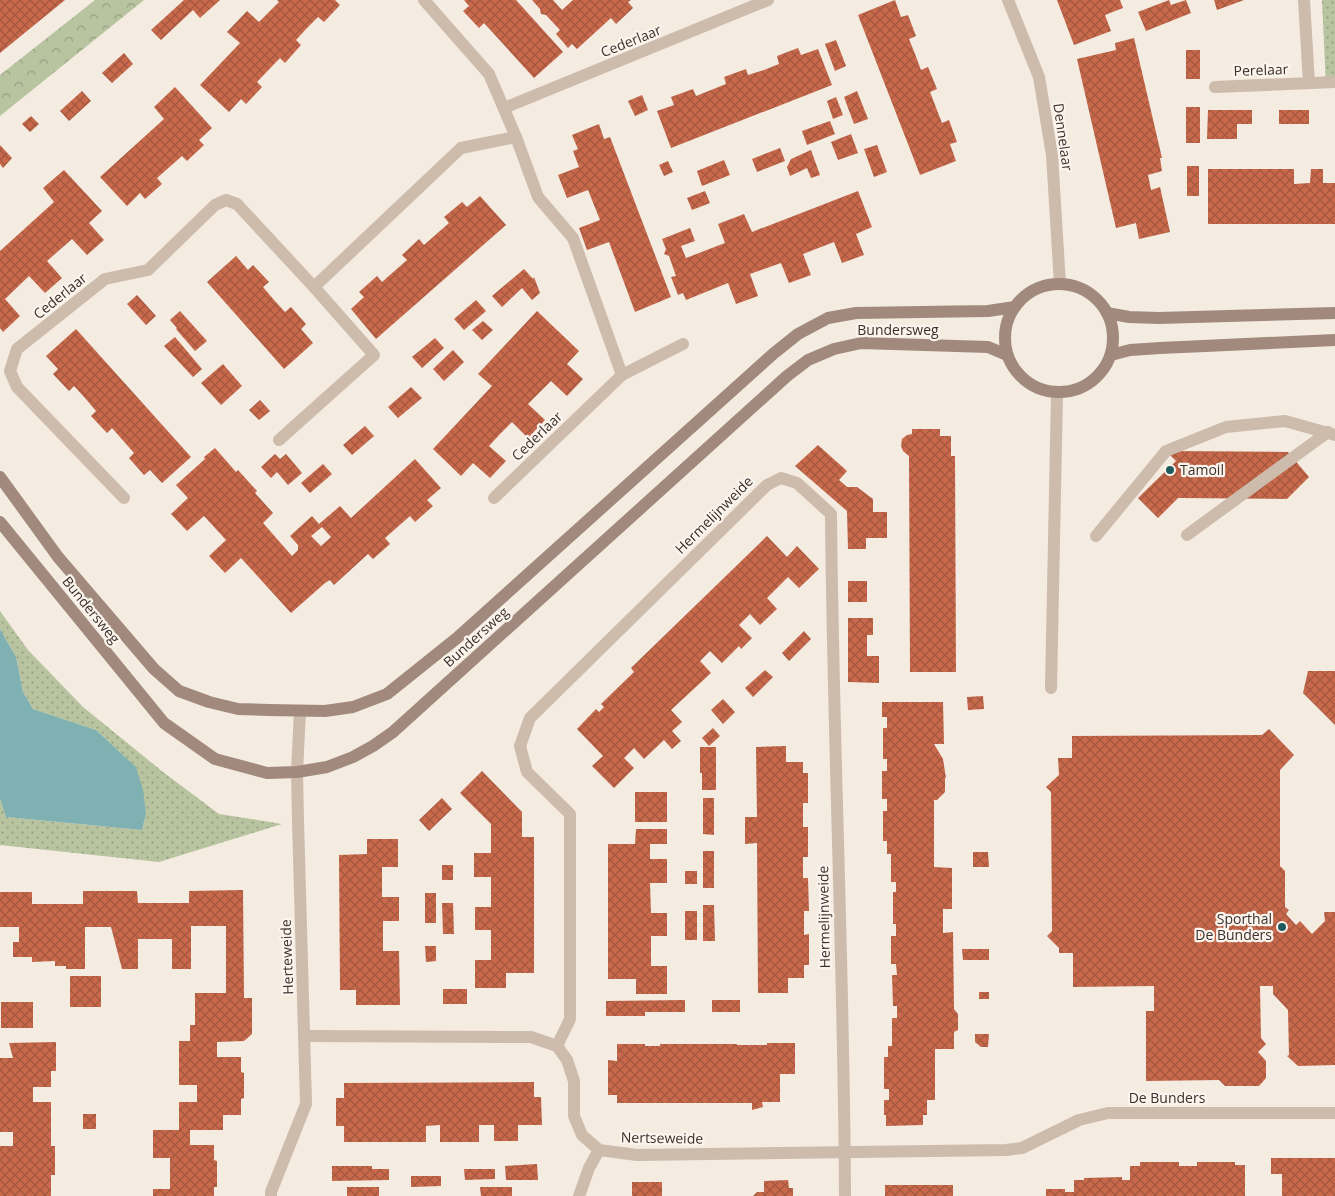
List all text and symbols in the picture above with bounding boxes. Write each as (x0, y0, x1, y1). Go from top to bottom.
street label: Cederlaar (598, 20, 664, 61)
street label: Perelaar (1233, 59, 1289, 80)
street label: Dennelaar (1049, 102, 1078, 172)
street label: Cederlaar (29, 268, 91, 323)
street label: Bundersweg (857, 320, 939, 339)
street label: Cederlaar (507, 407, 566, 465)
place label: Tamoil (1180, 460, 1224, 479)
marker: Tamoil (1164, 464, 1176, 476)
street label: Hermelijnweide (671, 472, 757, 558)
street label: Bundersweg (58, 572, 125, 648)
street label: Bundersweg (439, 602, 513, 671)
street label: Hermelijnweide (813, 865, 834, 968)
place label: Sporthal De Bunders (1195, 909, 1272, 944)
street label: Herteweide (276, 919, 297, 995)
marker: Sporthal De Bunders (1276, 921, 1288, 933)
street label: De Bunders (1129, 1088, 1206, 1107)
street label: Nertseweide (621, 1127, 703, 1148)

